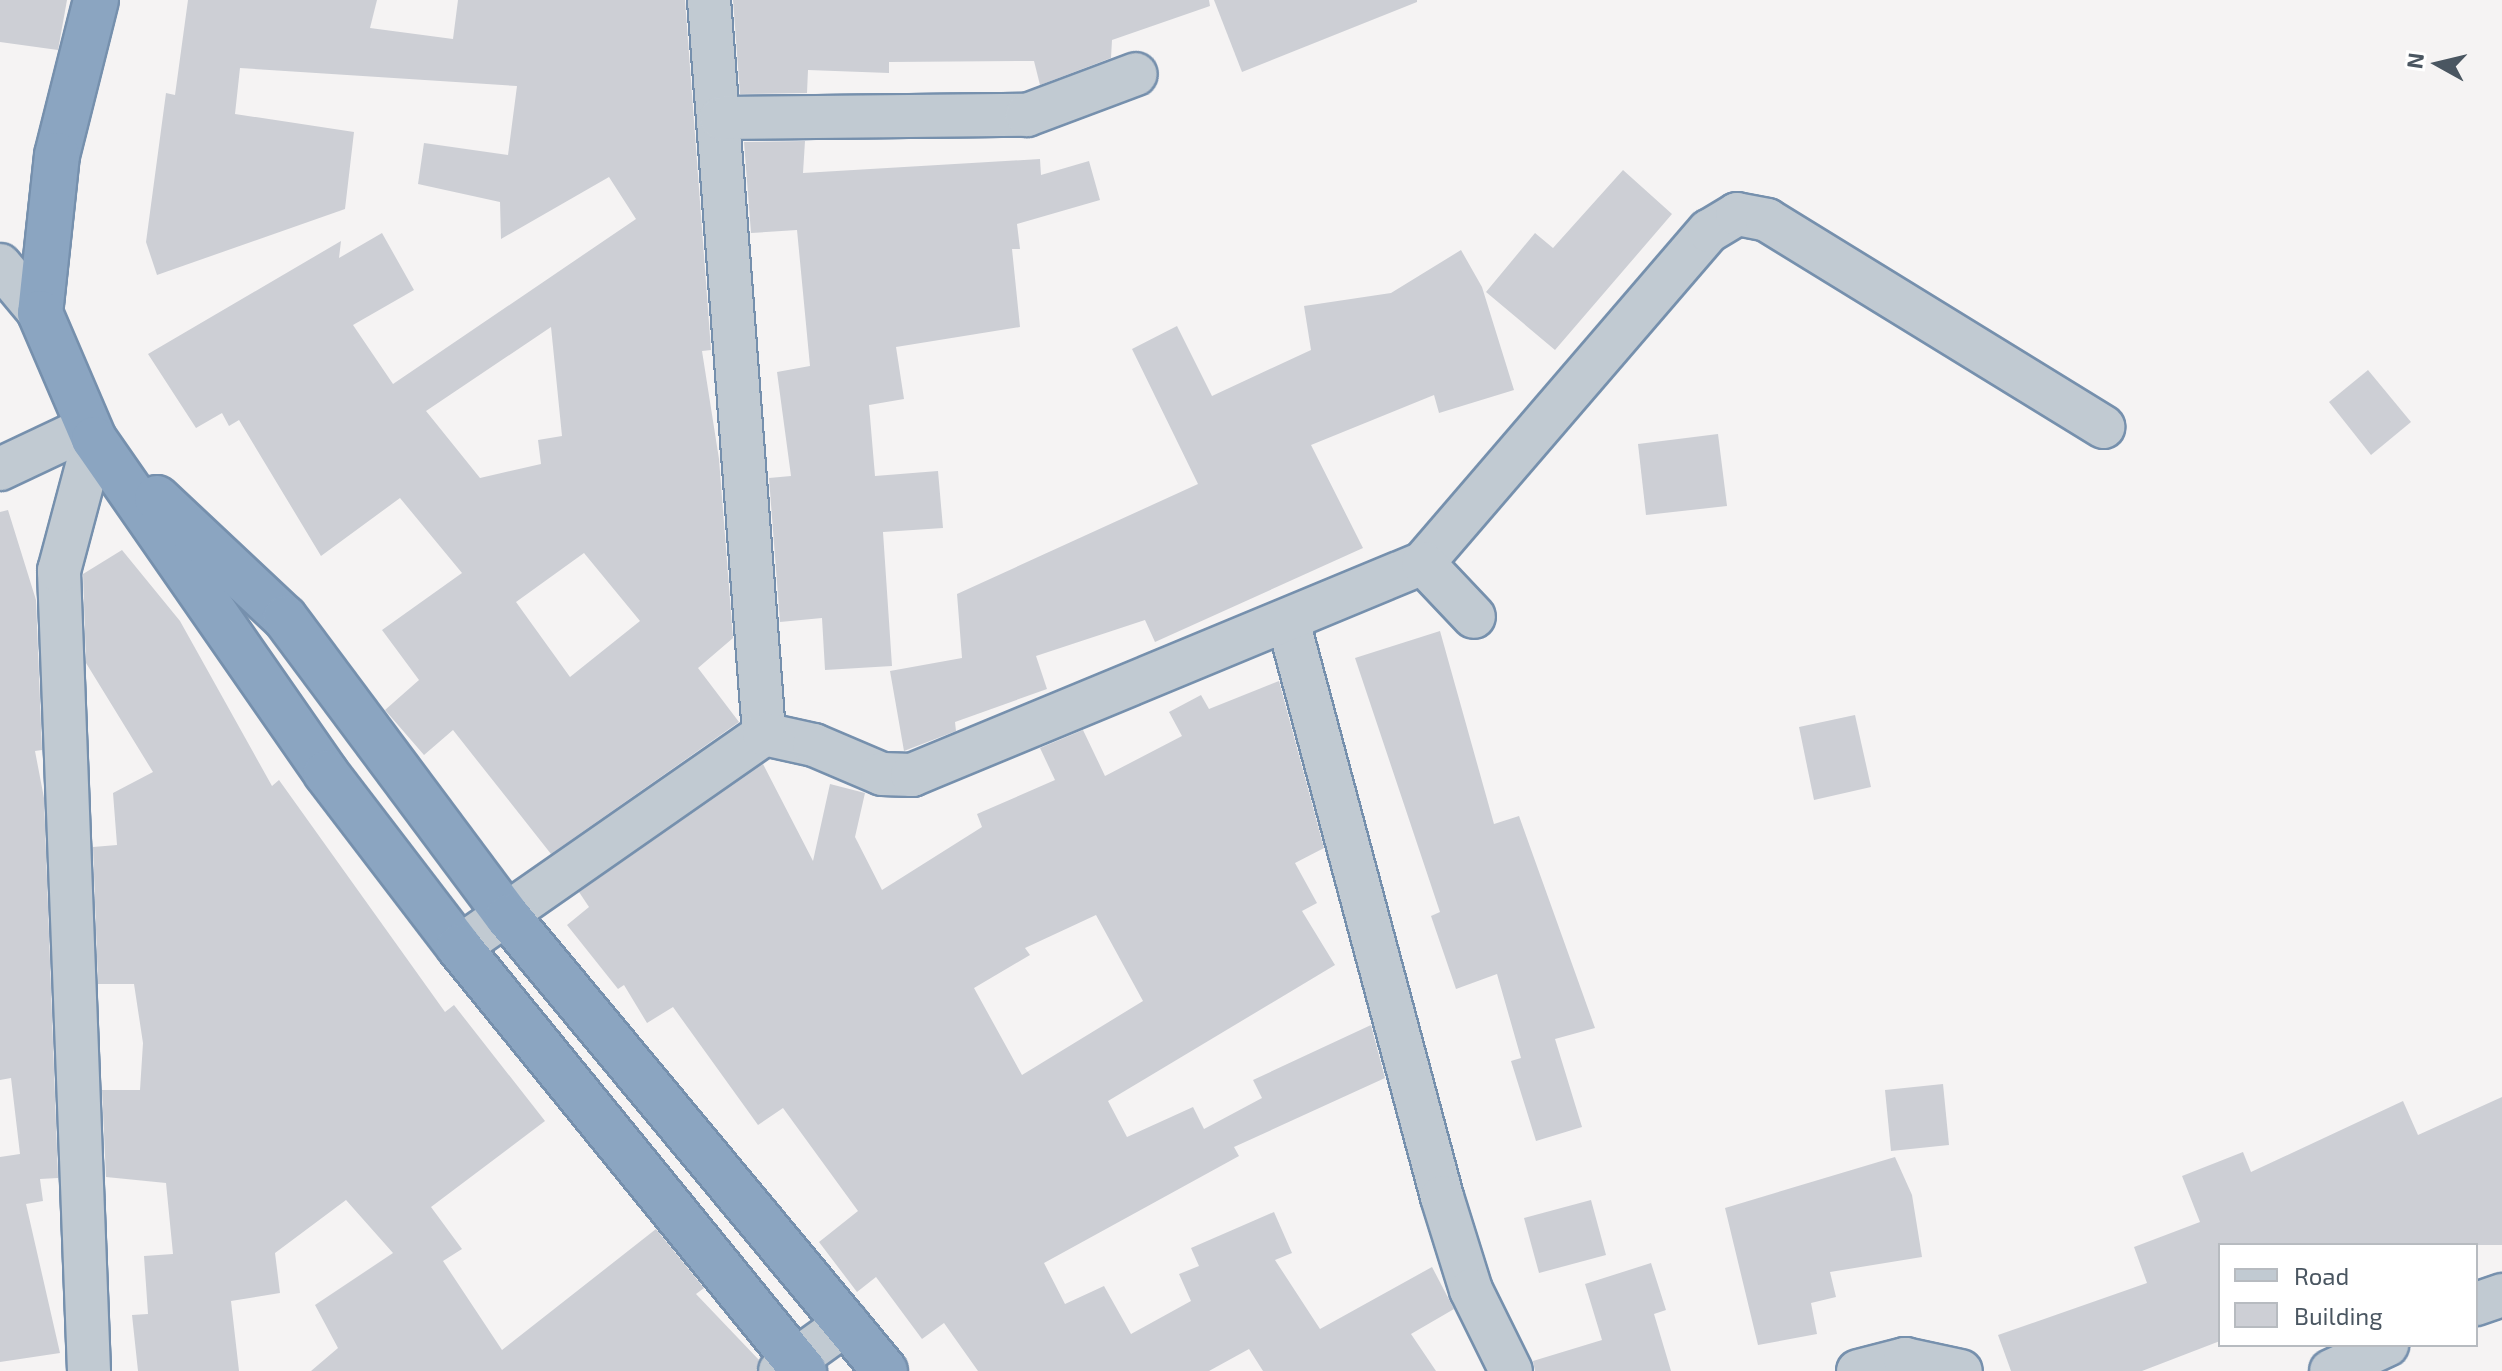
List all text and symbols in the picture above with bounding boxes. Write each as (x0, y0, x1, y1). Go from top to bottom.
north arrow (2398, 24, 2478, 104)
text: N (2400, 51, 2428, 70)
legend (2218, 1243, 2478, 1347)
text: Road (2294, 1261, 2349, 1290)
text: Building (2294, 1301, 2383, 1330)

